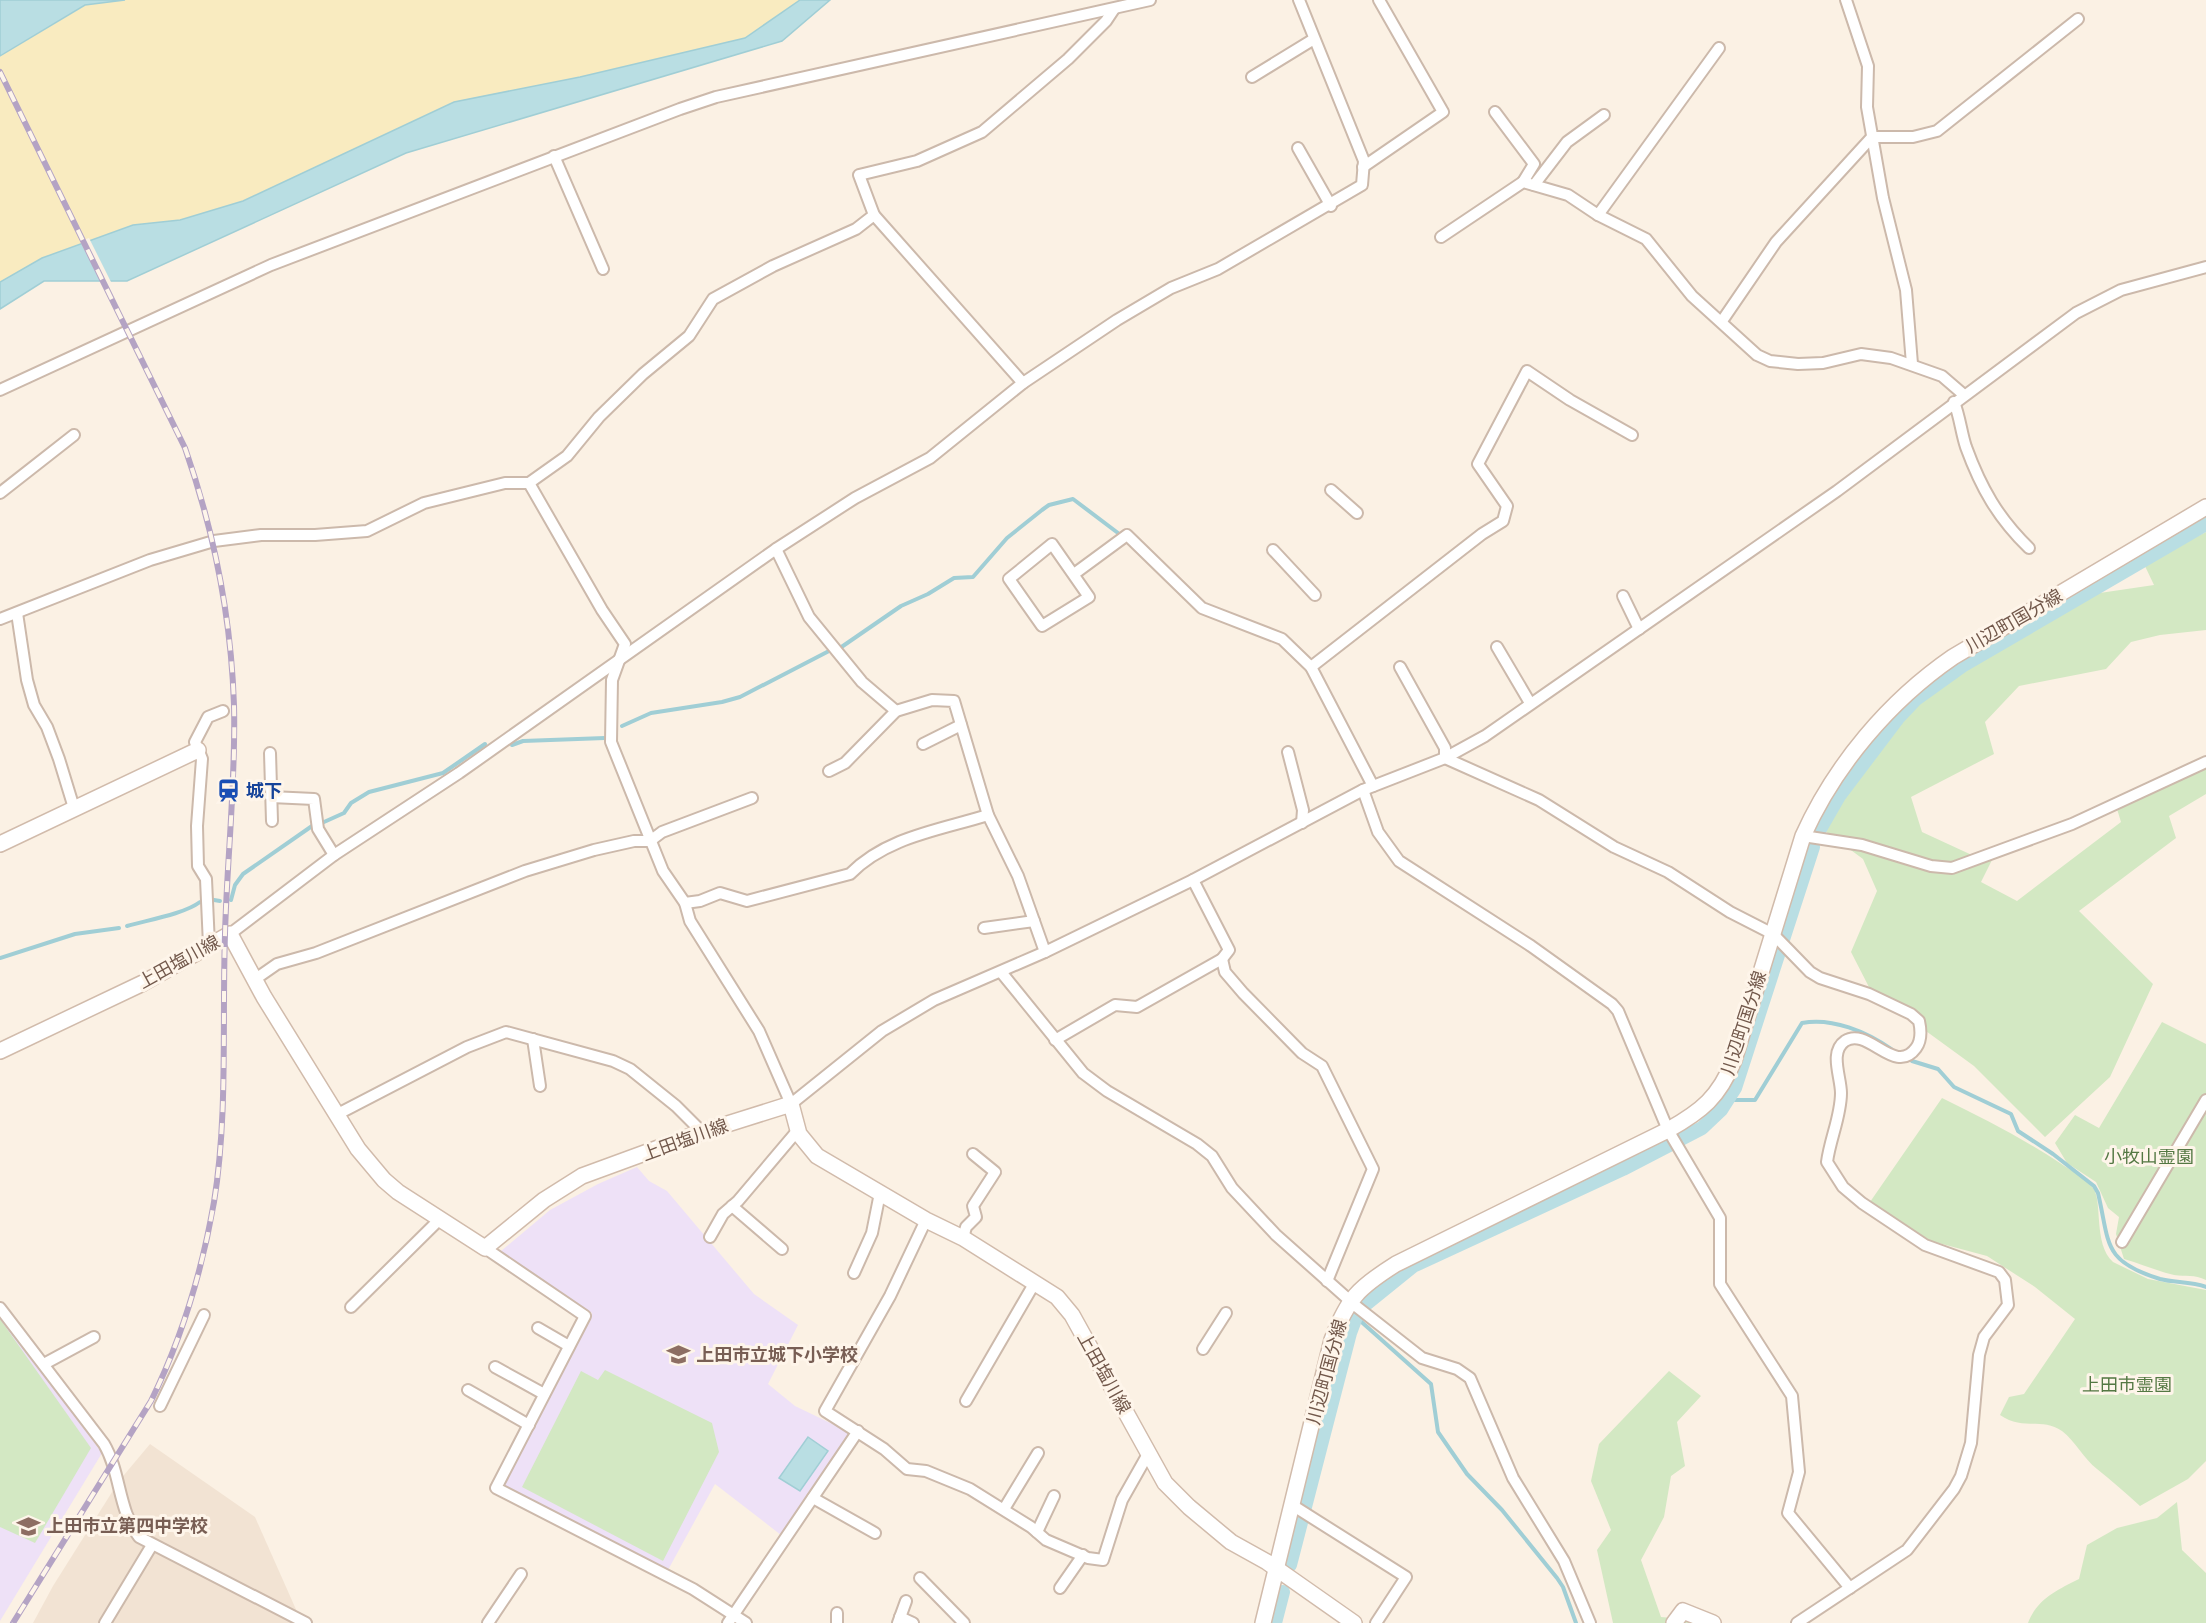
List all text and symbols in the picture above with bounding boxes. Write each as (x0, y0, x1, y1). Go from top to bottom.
street label: 川辺町国分線 (1962, 584, 2066, 657)
station icon: 城下 (215, 778, 241, 804)
place label: 城下 (246, 780, 282, 801)
street label: 上田塩川線 (134, 931, 223, 993)
street label: 川辺町国分線 (1717, 968, 1770, 1077)
street label: 上田塩川線 (639, 1114, 731, 1165)
park label: 小牧山霊園 (2104, 1146, 2194, 1167)
street label: 川辺町国分線 (1302, 1317, 1351, 1427)
street label: 上田塩川線 (1073, 1328, 1135, 1417)
school or university icon: 上田市立城下小学校 (665, 1342, 691, 1368)
place label: 上田市立城下小学校 (696, 1344, 858, 1365)
park label: 上田市霊園 (2082, 1374, 2172, 1395)
school or university icon: 上田市立第四中学校 (15, 1513, 41, 1539)
place label: 上田市立第四中学校 (46, 1515, 208, 1536)

